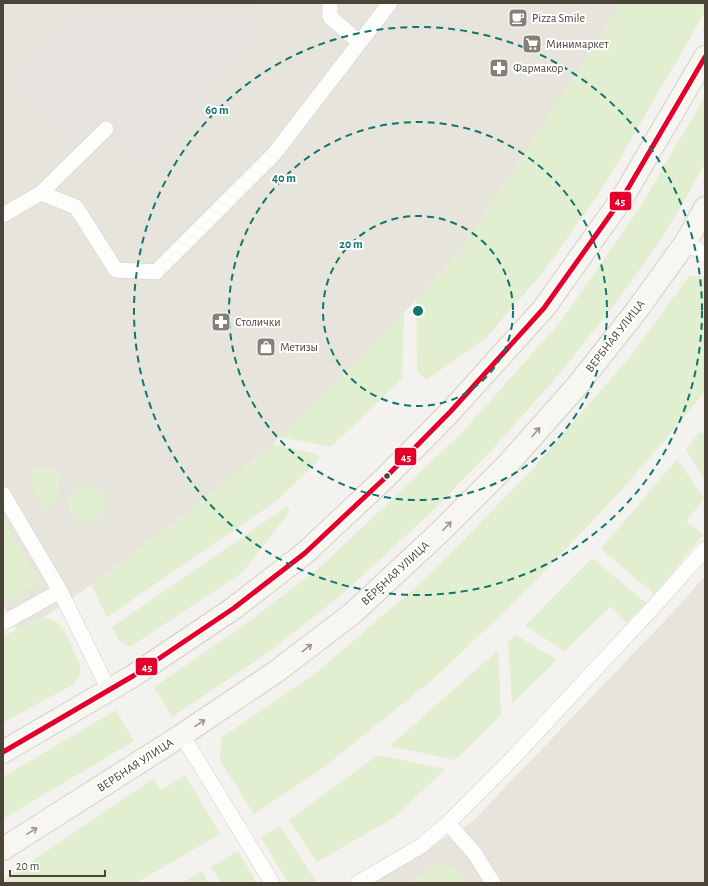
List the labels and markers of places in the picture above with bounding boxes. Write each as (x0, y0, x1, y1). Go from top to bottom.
cafe icon: Pizza Smile (507, 7, 529, 29)
place label: Pizza Smile (532, 12, 585, 24)
supermarket icon: Минимаркет (521, 33, 543, 55)
place label: Минимаркет (546, 38, 609, 50)
pharmacy icon: Фармакор (488, 57, 510, 79)
place label: Фармакор (513, 62, 563, 74)
centre of rings (411, 304, 425, 318)
pharmacy icon: Столички (210, 311, 232, 333)
place label: Столички (235, 316, 281, 328)
shop icon: Метизы (255, 336, 277, 358)
place label: Метизы (280, 341, 318, 353)
unlabelled marker (382, 471, 392, 481)

